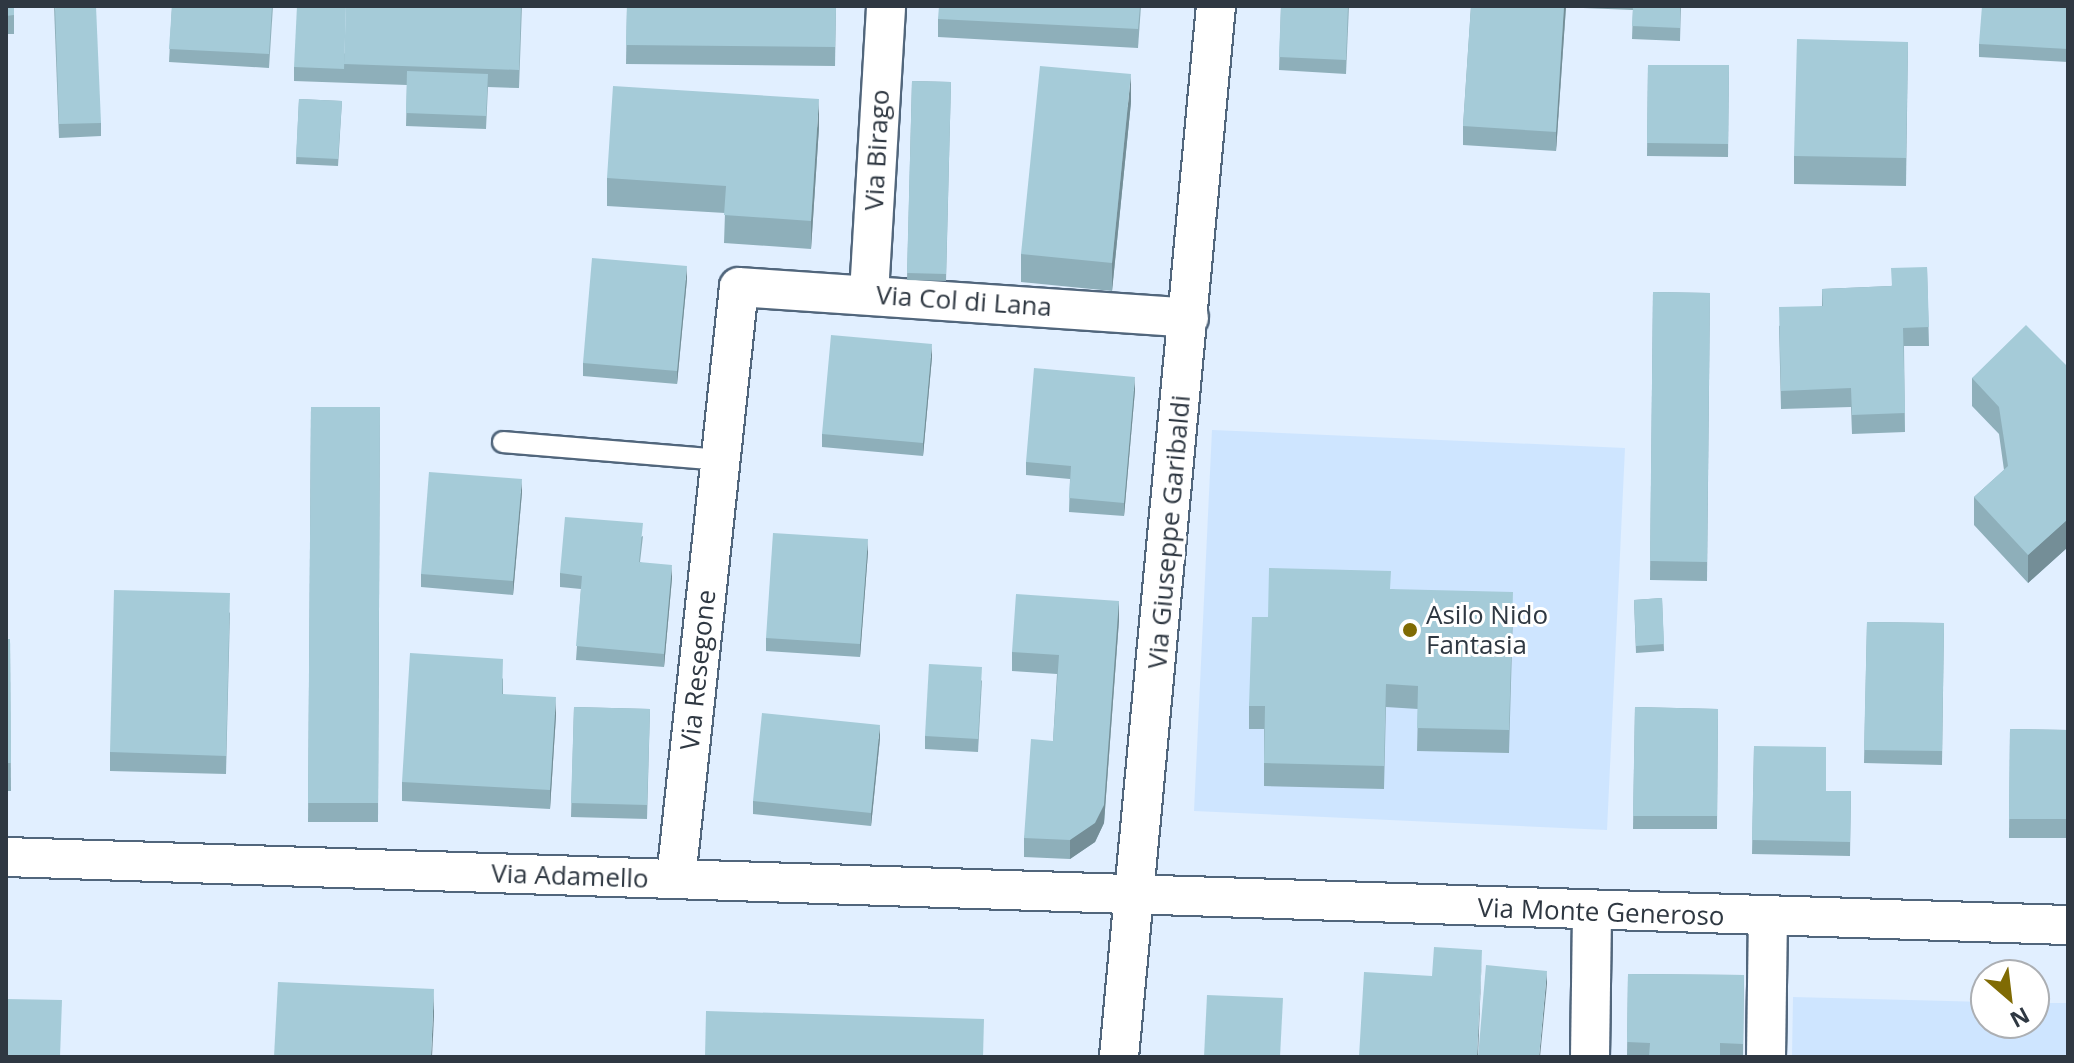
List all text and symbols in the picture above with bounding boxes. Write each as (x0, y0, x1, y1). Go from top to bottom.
street label: Via Birago (858, 89, 896, 211)
street label: Via Col di Lana (875, 279, 1053, 323)
street label: Via Giuseppe Garibaldi (1141, 394, 1197, 670)
street label: Via Resegone (674, 588, 722, 752)
place label: Asilo Nido Fantasia (1426, 599, 1548, 660)
marker: Asilo Nido Fantasia (1401, 621, 1419, 639)
street label: Via Adamello (491, 858, 649, 894)
street label: Via Monte Generoso (1477, 892, 1725, 932)
north arrow (1970, 959, 2050, 1039)
text: N (2005, 1001, 2035, 1036)

